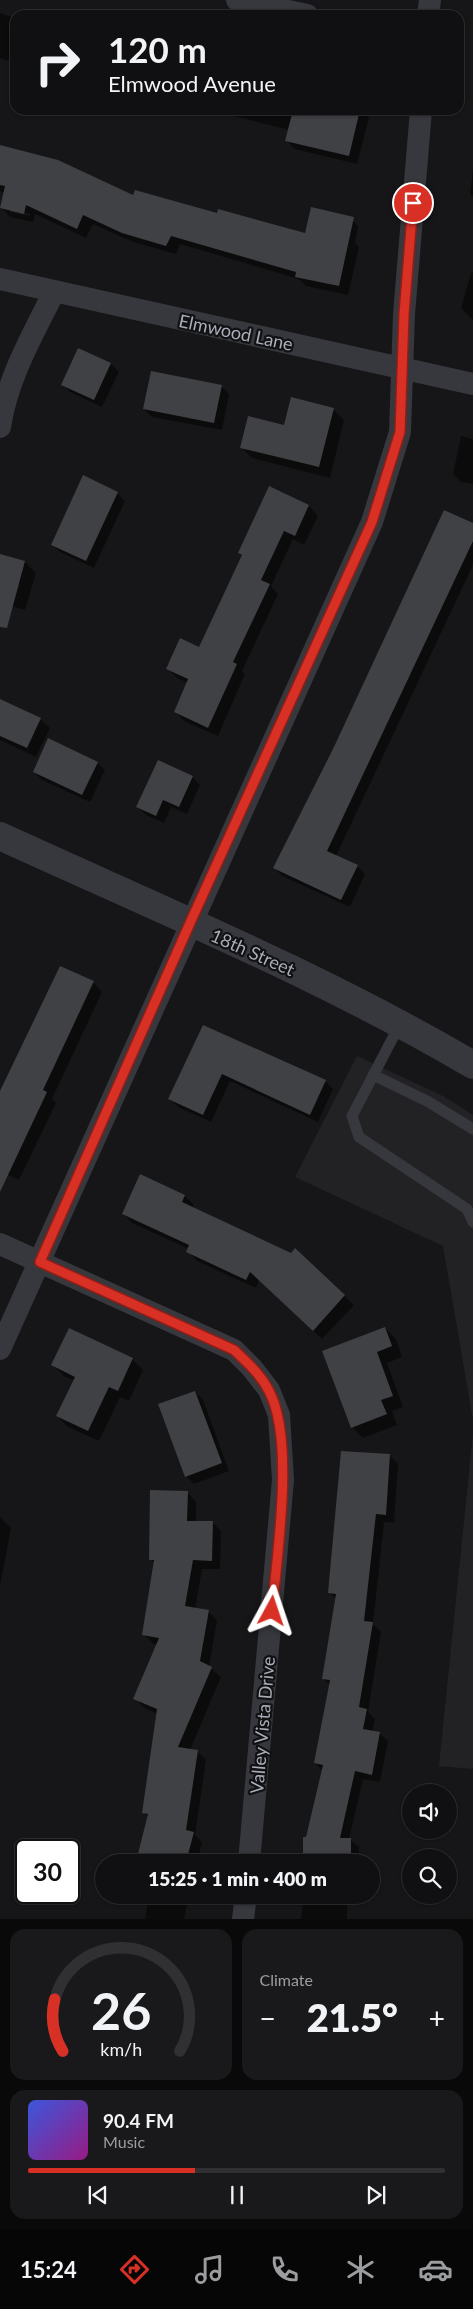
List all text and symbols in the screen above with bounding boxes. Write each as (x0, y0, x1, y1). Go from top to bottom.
text: 120 m (108, 28, 207, 70)
icon: right (25, 30, 90, 95)
text: Elmwood Avenue (108, 70, 276, 97)
pin (392, 182, 434, 224)
icon: arrive (399, 189, 427, 217)
street label: Elmwood Lane (177, 309, 295, 355)
street label: 18th Street (208, 924, 299, 980)
position arrow (245, 1584, 297, 1636)
street label: Valley Vista Drive (245, 1656, 279, 1794)
map controls (402, 1784, 457, 1904)
button: sound (402, 1784, 457, 1839)
speed limit sign: 30 (15, 1839, 80, 1904)
button: search (402, 1849, 457, 1904)
text: 15:25 · 1 min · 400 m (148, 1867, 327, 1890)
text: Climate (260, 1970, 313, 1989)
text: 26 (91, 1979, 151, 2041)
text: 21.5° (307, 1994, 398, 2040)
text: − (260, 2001, 276, 2035)
text: + (429, 2001, 445, 2035)
text: km/h (100, 2038, 142, 2060)
text: 90.4 FM (103, 2109, 174, 2132)
text: Music (103, 2132, 145, 2151)
icon: previous (84, 2181, 112, 2209)
icon: pause (223, 2181, 251, 2209)
icon: next (362, 2181, 390, 2209)
icon: directions (117, 2252, 152, 2287)
icon: music (192, 2252, 227, 2287)
icon: phone (267, 2252, 302, 2287)
icon: climate (343, 2252, 378, 2287)
icon: car (418, 2252, 453, 2287)
text: 15:24 (20, 2256, 77, 2283)

